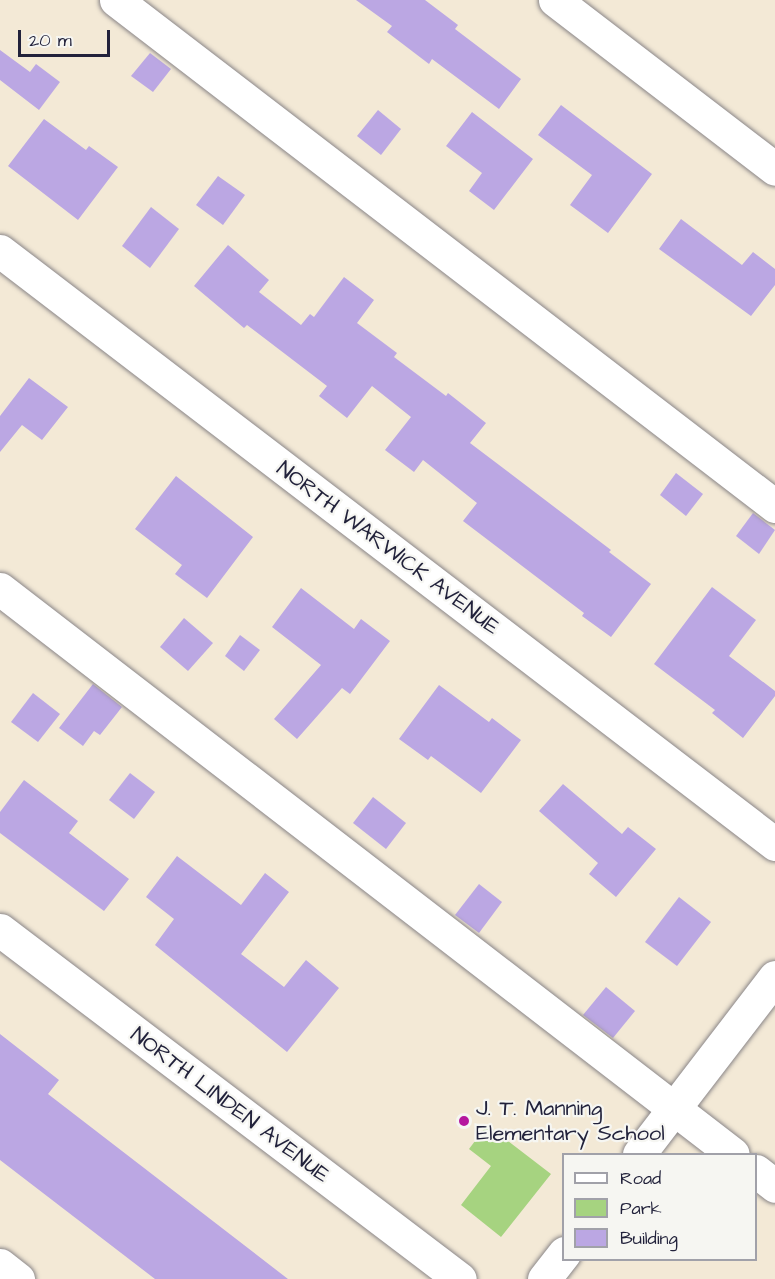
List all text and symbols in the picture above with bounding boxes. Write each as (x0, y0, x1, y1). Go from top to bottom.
scale bar (21, 18, 112, 56)
text: 20 m (29, 28, 72, 53)
street label: NORTH WARWICK AVENUE (271, 456, 505, 640)
street label: NORTH LINDEN AVENUE (125, 1022, 335, 1188)
place label: J. T. Manning Elementary School (476, 1095, 665, 1146)
marker: J. T. Manning Elementary School (457, 1114, 471, 1128)
legend (562, 1153, 757, 1261)
text: Road (620, 1166, 661, 1191)
text: Park (620, 1196, 662, 1221)
text: Building (620, 1226, 678, 1251)

